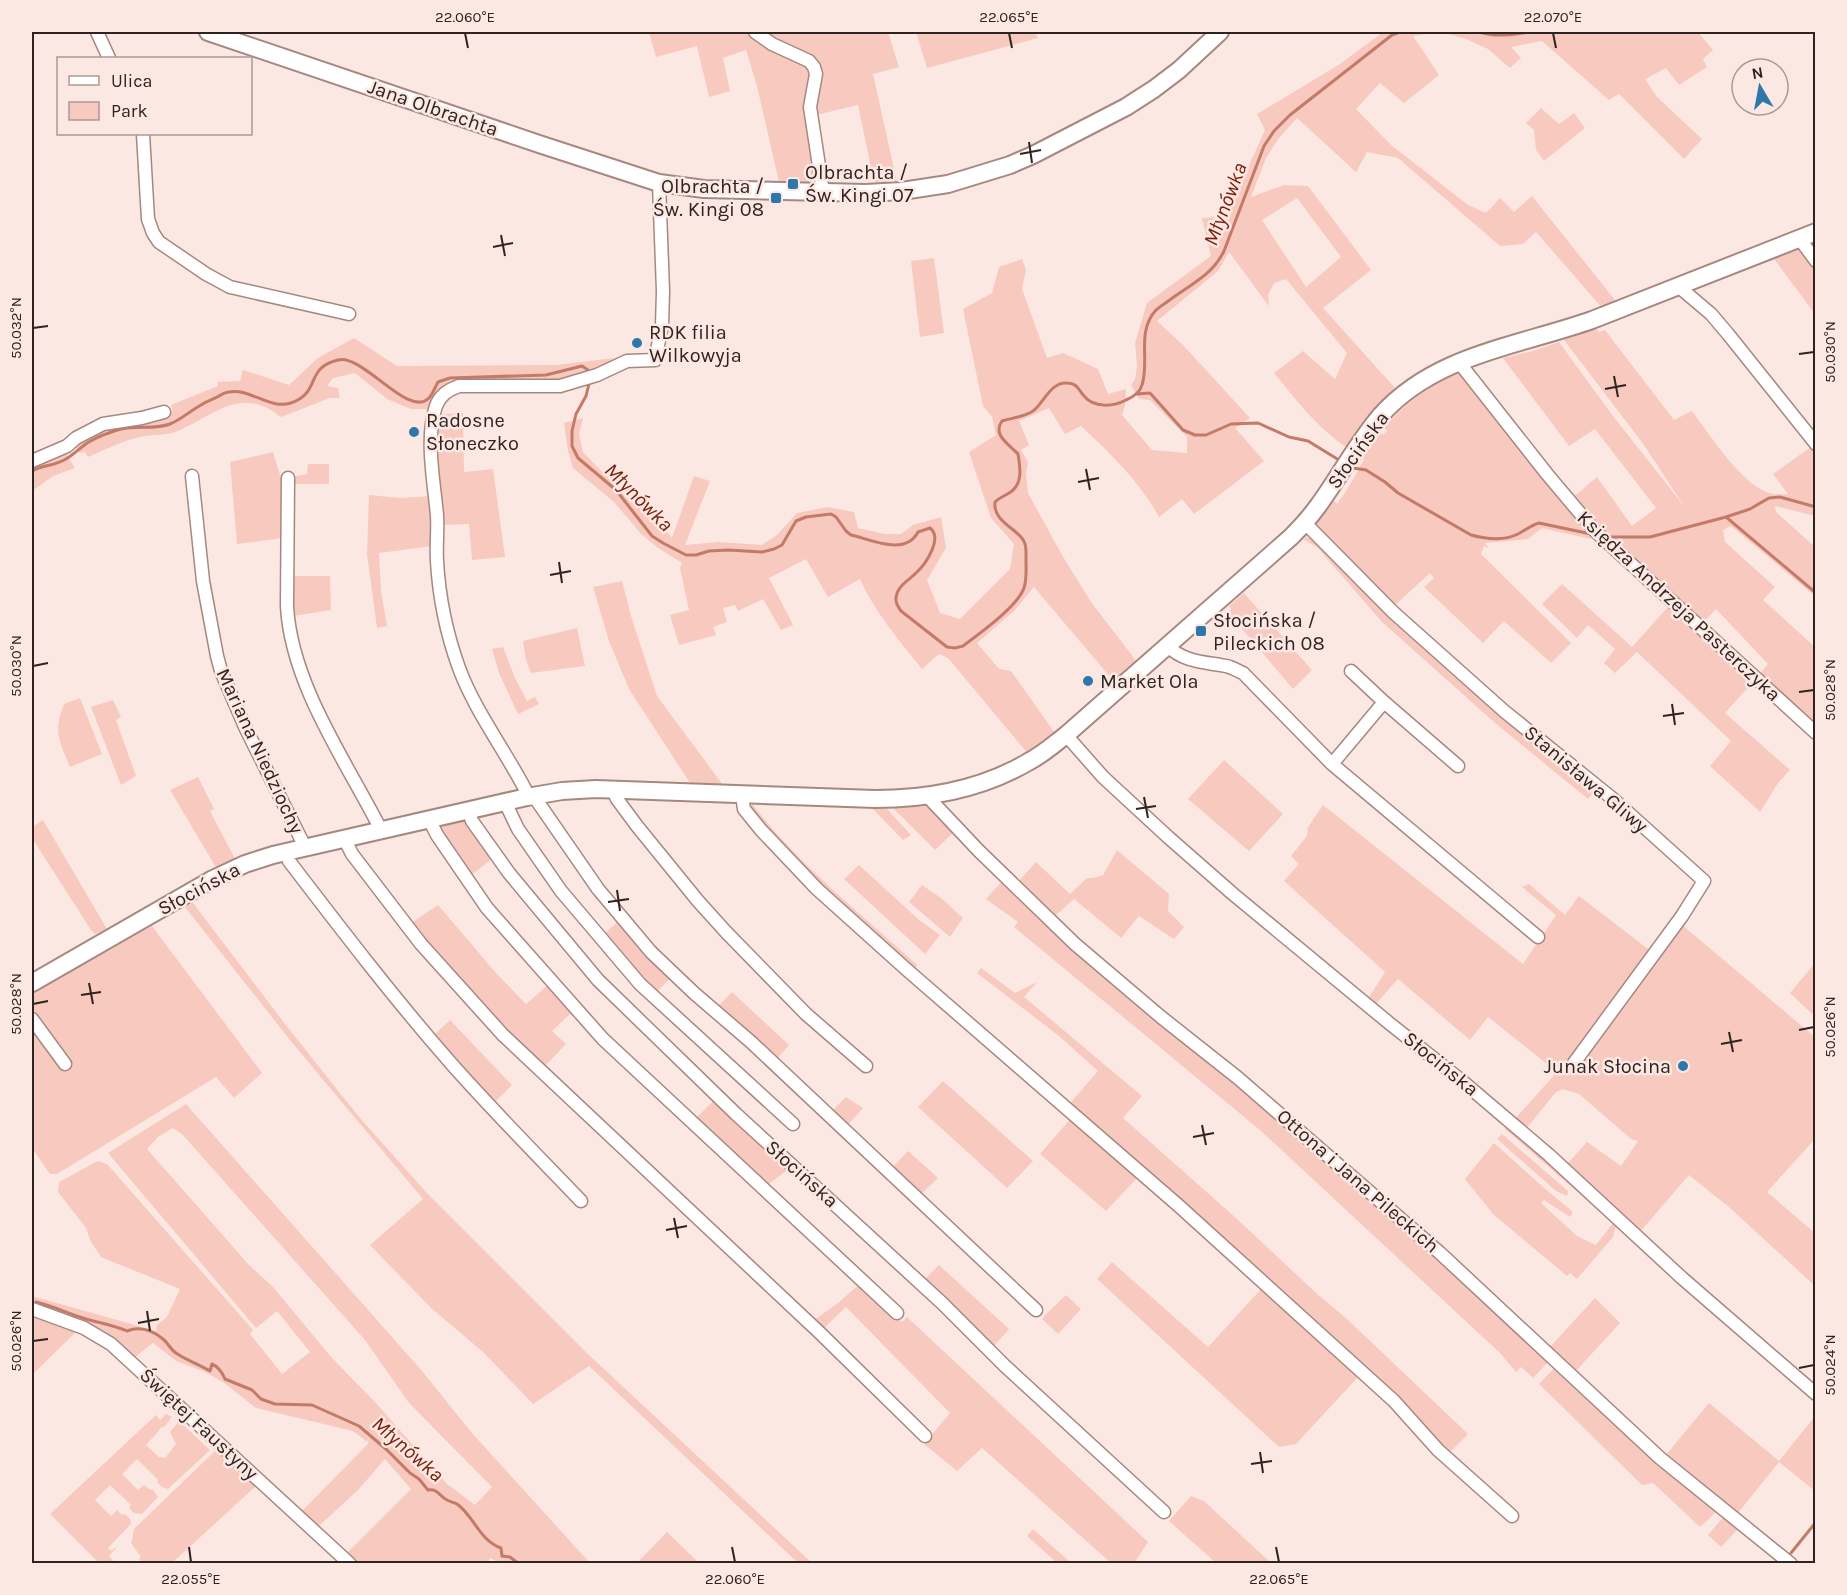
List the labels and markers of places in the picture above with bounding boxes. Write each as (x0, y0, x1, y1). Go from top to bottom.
place label: Olbrachta / Św. Kingi 07 (805, 161, 914, 207)
place label: Olbrachta / Św. Kingi 08 (653, 175, 764, 221)
marker: Olbrachta / Św. Kingi 07 (786, 177, 800, 191)
marker: Olbrachta / Św. Kingi 08 (769, 191, 783, 205)
place label: RDK filia Wilkowyja (649, 321, 742, 367)
marker: RDK filia Wilkowyja (630, 336, 644, 350)
place label: Radosne Słoneczko (426, 409, 519, 455)
marker: Radosne Słoneczko (407, 425, 421, 439)
place label: Słocińska / Pileckich 08 (1213, 609, 1325, 655)
marker: Słocińska / Pileckich 08 (1194, 624, 1208, 638)
place label: Market Ola (1100, 670, 1199, 693)
marker: Market Ola (1081, 674, 1095, 688)
place label: Junak Słocina (1544, 1055, 1671, 1078)
marker: Junak Słocina (1676, 1059, 1690, 1073)

